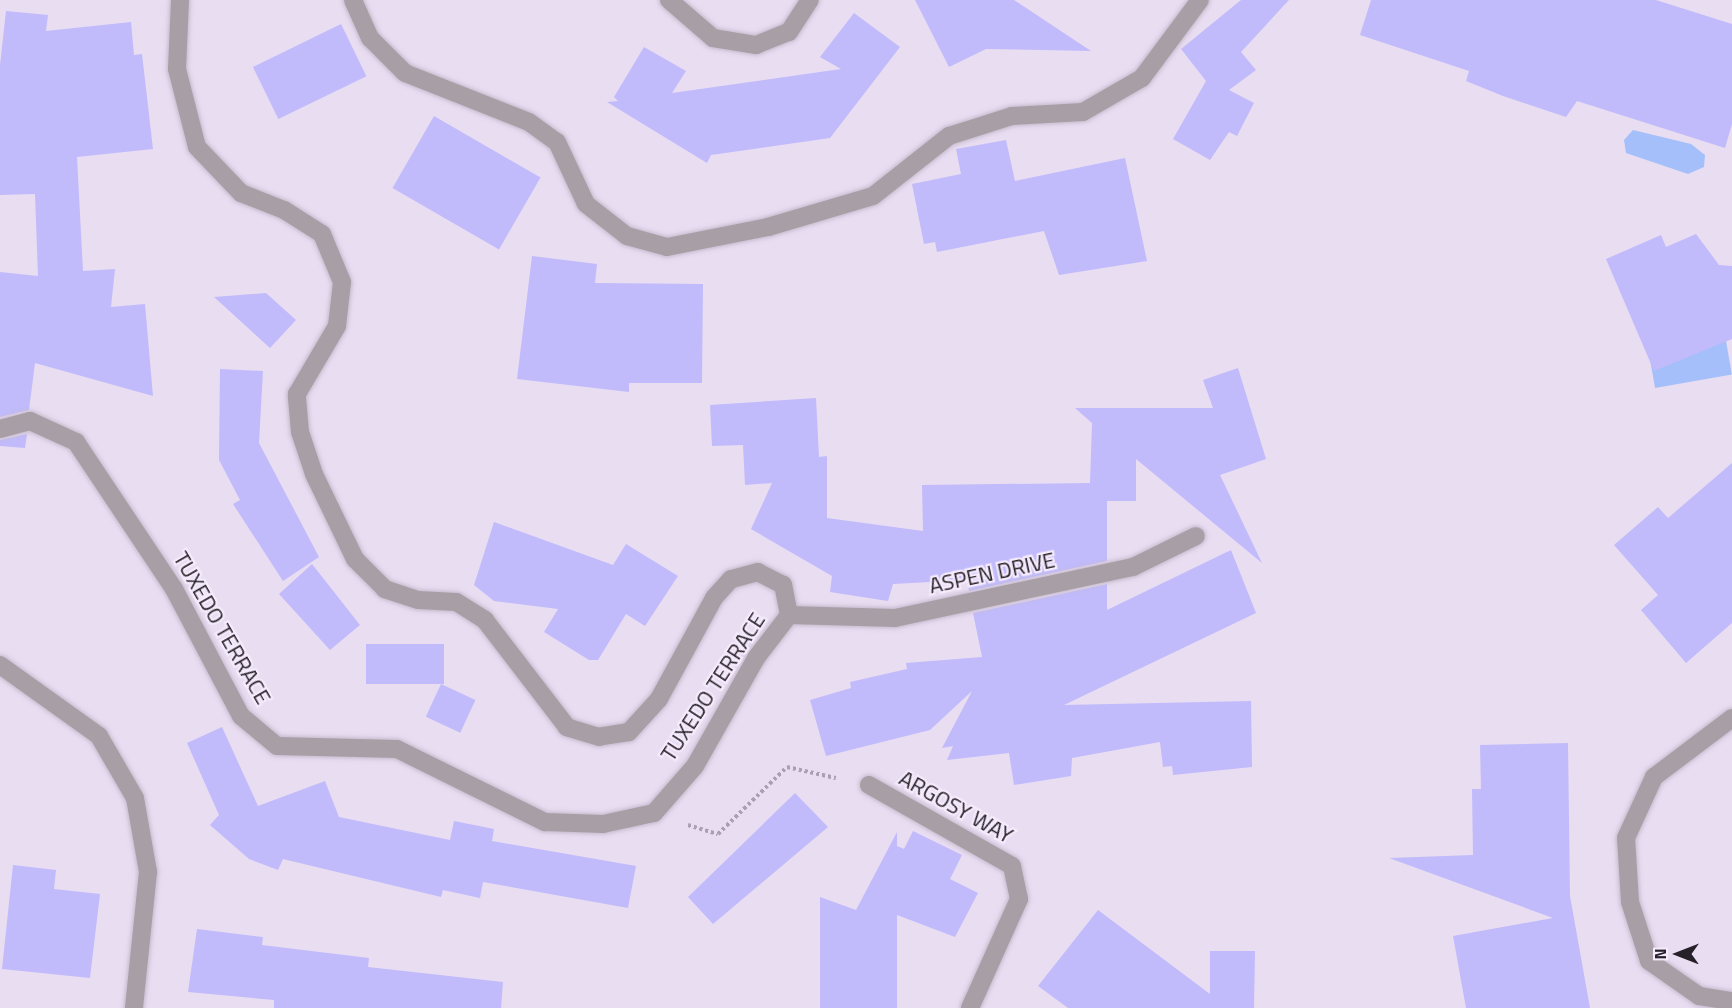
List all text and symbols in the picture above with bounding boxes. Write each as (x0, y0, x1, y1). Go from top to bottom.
street label: TUXEDO TERRACE (168, 547, 276, 709)
street label: ASPEN DRIVE (927, 547, 1057, 599)
street label: TUXEDO TERRACE (655, 608, 771, 766)
street label: ARGOSY WAY (895, 765, 1017, 849)
north arrow (1648, 924, 1708, 984)
text: N (1648, 948, 1672, 960)

